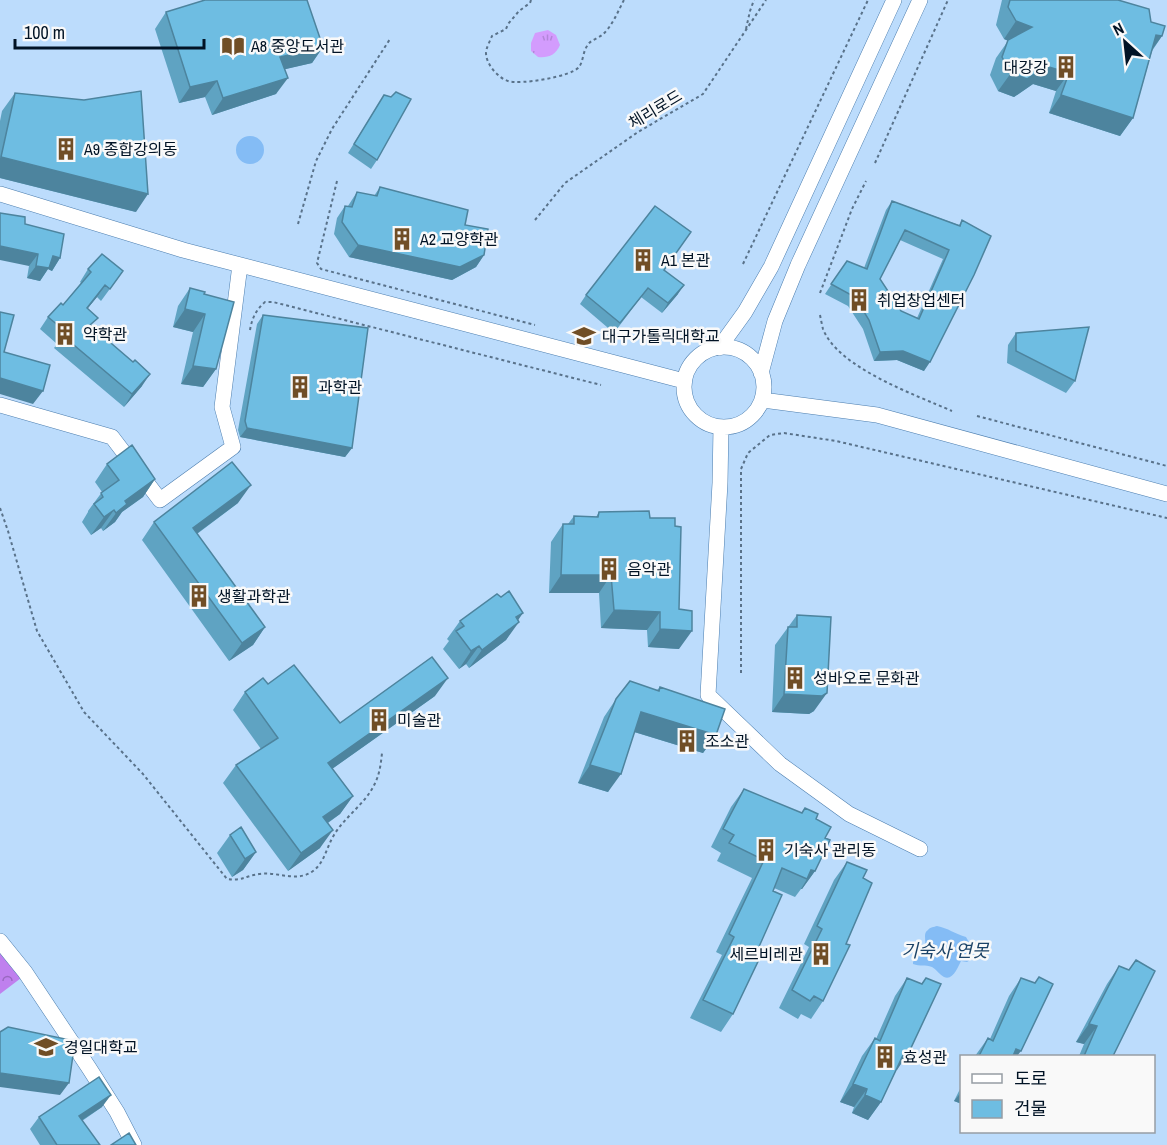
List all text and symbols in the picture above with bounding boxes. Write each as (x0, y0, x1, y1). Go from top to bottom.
scale bar (15, 12, 204, 50)
north arrow (1095, 12, 1155, 72)
text: N (1109, 17, 1127, 41)
text: 100 m (24, 20, 65, 45)
library icon: A8 중앙도서관 (220, 33, 246, 59)
place label: A8 중앙도서관 (250, 35, 345, 57)
building icon: 대강강 (1053, 54, 1079, 80)
place label: 대강강 (1004, 56, 1048, 78)
street label: 체리로드 (624, 84, 686, 134)
building icon: A9 종합강의동 (53, 136, 79, 162)
place label: A9 종합강의동 (83, 138, 178, 160)
building icon: A2 교양학관 (389, 226, 415, 252)
place label: A2 교양학관 (419, 228, 499, 250)
building icon: A1 본관 (630, 247, 656, 273)
place label: A1 본관 (660, 249, 710, 271)
building icon: 취업창업센터 (846, 287, 872, 313)
place label: 취업창업센터 (877, 289, 965, 311)
building icon: 약학관 (52, 321, 78, 347)
place label: 약학관 (83, 323, 127, 345)
school or university icon: 대구가톨릭대학교 (571, 323, 597, 349)
place label: 대구가톨릭대학교 (602, 325, 720, 347)
building icon: 과학관 (287, 374, 313, 400)
place label: 과학관 (318, 376, 362, 398)
building icon: 음악관 (596, 556, 622, 582)
place label: 음악관 (627, 558, 671, 580)
building icon: 생활과학관 (186, 583, 212, 609)
place label: 생활과학관 (217, 585, 291, 607)
building icon: 성바오로 문화관 (782, 665, 808, 691)
place label: 성바오로 문화관 (813, 667, 920, 689)
building icon: 미술관 (366, 707, 392, 733)
place label: 미술관 (397, 709, 441, 731)
building icon: 조소관 (674, 728, 700, 754)
place label: 조소관 (705, 730, 749, 752)
building icon: 기숙사 관리동 (753, 837, 779, 863)
place label: 기숙사 관리동 (784, 839, 876, 861)
water label: 기숙사 연못 (902, 938, 990, 963)
building icon: 세르비레관 (808, 941, 834, 967)
place label: 세르비레관 (729, 943, 803, 965)
school or university icon: 경일대학교 (33, 1034, 59, 1060)
place label: 경일대학교 (64, 1036, 138, 1058)
building icon: 효성관 (872, 1044, 898, 1070)
place label: 효성관 (903, 1046, 947, 1068)
legend (960, 1055, 1155, 1133)
text: 도로 (1014, 1066, 1047, 1091)
text: 건물 (1014, 1096, 1047, 1121)

